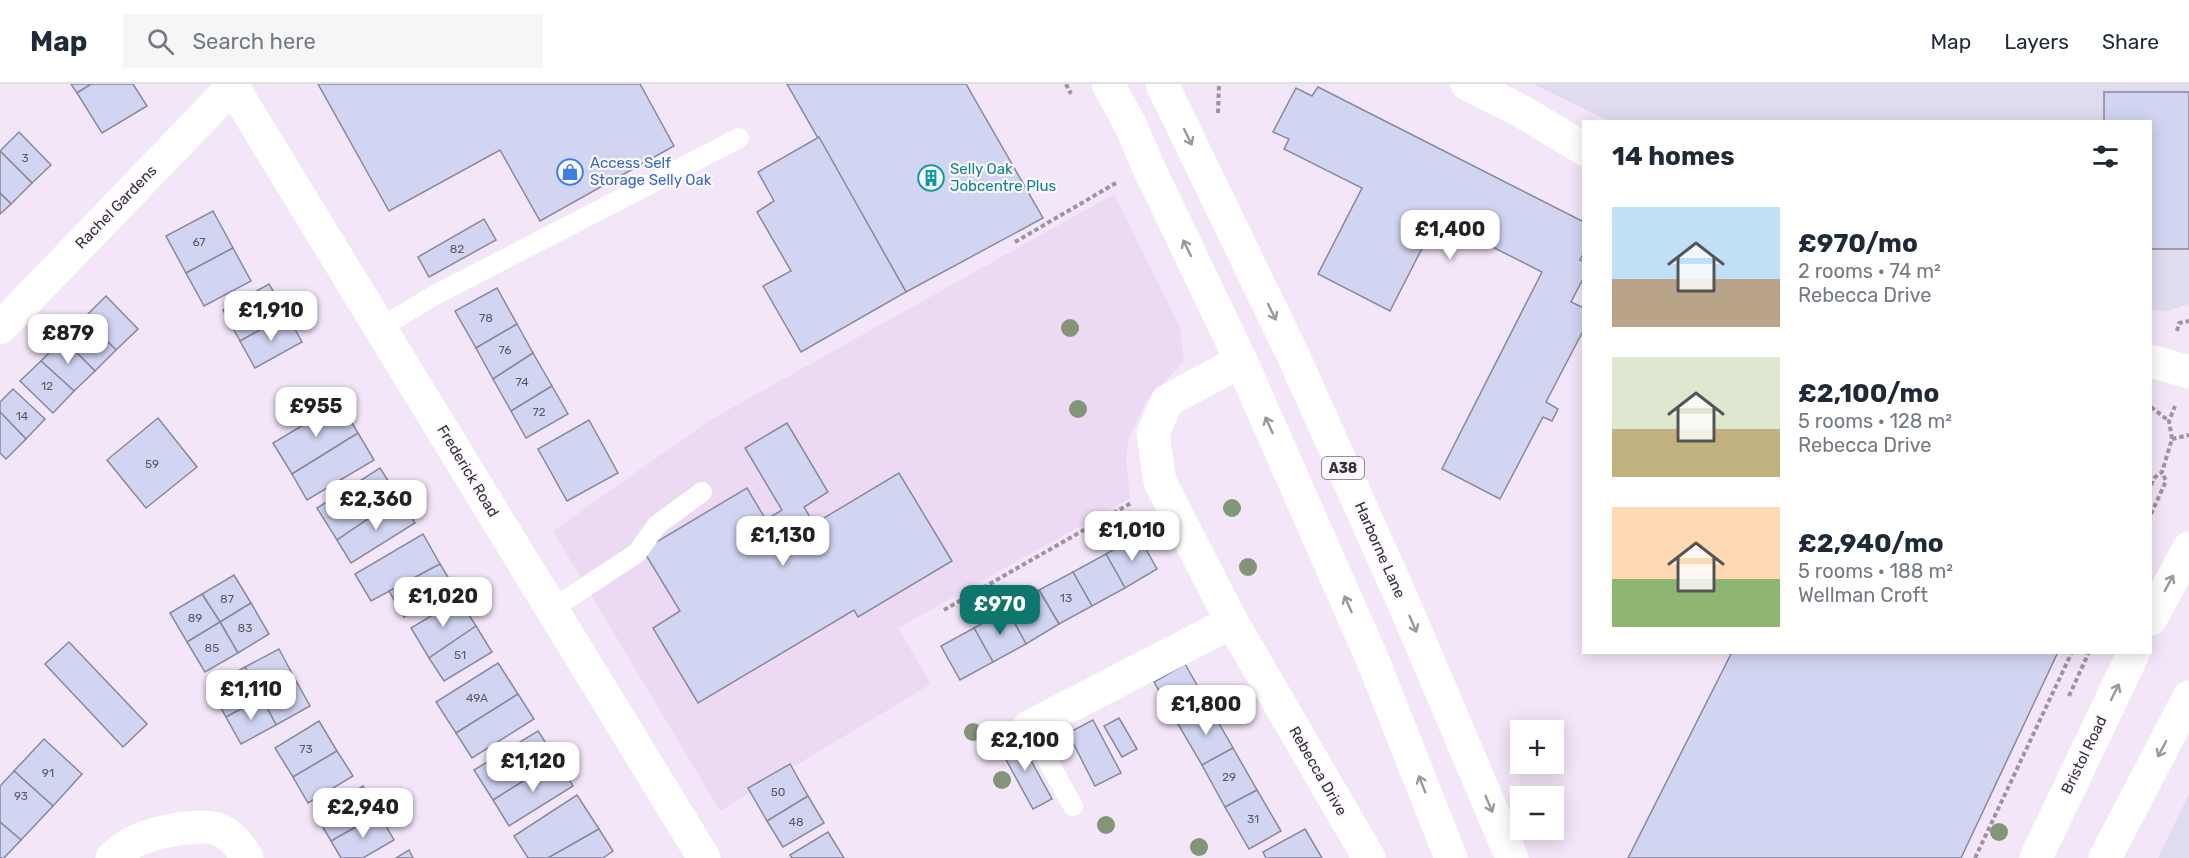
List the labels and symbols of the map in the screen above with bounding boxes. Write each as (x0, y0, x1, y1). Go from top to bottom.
one-way arrow (1182, 127, 1194, 145)
house number: 3 (21, 151, 29, 165)
place label: Access Self Storage Selly Oak (590, 154, 712, 189)
shop icon: Access Self Storage Selly Oak (555, 157, 585, 187)
place label: Selly Oak Jobcentre Plus (950, 160, 1057, 195)
street label: Rachel Gardens (72, 161, 161, 253)
building icon: Selly Oak Jobcentre Plus (916, 163, 946, 193)
pin: £1,400 (1401, 210, 1499, 261)
house number: 67 (192, 235, 206, 249)
one-way arrow (1181, 240, 1193, 258)
house number: 82 (450, 242, 464, 256)
pin: £1,910 (222, 291, 320, 342)
one-way arrow (1267, 303, 1279, 321)
house number: 78 (479, 311, 493, 325)
pin: £879 (32, 314, 104, 365)
house number: 76 (498, 343, 512, 357)
house number: 74 (515, 375, 529, 389)
house number: 12 (41, 379, 53, 393)
pin: £955 (280, 387, 352, 438)
house number: 72 (532, 405, 546, 419)
house number: 14 (16, 409, 29, 423)
one-way arrow (1263, 416, 1274, 434)
street label: Frederick Road (433, 422, 503, 520)
house number: 59 (145, 457, 159, 471)
road number: A38 (1322, 457, 1364, 479)
pin: £2,360 (327, 480, 425, 531)
street label: Harborne Lane (1351, 499, 1409, 601)
pin: £1,010 (1083, 511, 1181, 562)
pin: £1,130 (734, 516, 832, 567)
one-way arrow (2164, 574, 2175, 592)
pin: £1,020 (394, 577, 492, 628)
pin: £970 (964, 585, 1036, 636)
house number: 13 (1060, 591, 1072, 605)
house number: 87 (220, 592, 234, 606)
one-way arrow (1342, 595, 1353, 613)
house number: 89 (188, 611, 202, 625)
one-way arrow (1408, 615, 1419, 633)
house number: 83 (238, 621, 252, 635)
house number: 85 (205, 641, 219, 655)
house number: 51 (454, 648, 466, 662)
pin: £1,110 (202, 670, 300, 721)
one-way arrow (2110, 683, 2122, 701)
pin: £1,800 (1157, 685, 1255, 736)
house number: 49A (466, 691, 488, 705)
street label: Bristol Road (2057, 713, 2111, 797)
pin: £2,100 (976, 721, 1074, 772)
street label: Rebecca Drive (1285, 723, 1351, 819)
one-way arrow (2156, 739, 2167, 757)
house number: 73 (299, 742, 313, 756)
pin: £1,120 (484, 742, 582, 793)
house number: 91 (42, 766, 54, 780)
house number: 29 (1222, 770, 1236, 784)
one-way arrow (1415, 775, 1426, 794)
house number: 50 (771, 785, 785, 799)
pin: £2,940 (314, 788, 412, 839)
house number: 93 (14, 789, 28, 803)
one-way arrow (1484, 794, 1495, 812)
house number: 31 (1247, 812, 1259, 826)
house number: 48 (788, 815, 804, 829)

